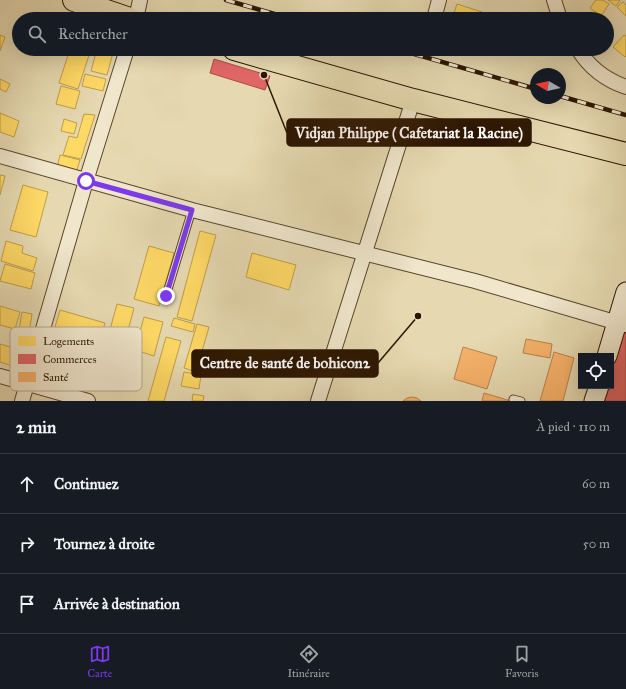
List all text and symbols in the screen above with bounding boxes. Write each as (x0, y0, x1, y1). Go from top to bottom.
search box (12, 12, 614, 56)
icon: search (26, 23, 48, 45)
text: Rechercher (58, 25, 128, 43)
north arrow (530, 68, 566, 104)
callout: Vidjan Philippe ( Cafetariat la Racine) (287, 119, 531, 146)
text: Vidjan Philippe ( Cafetariat la Racine) (294, 124, 523, 143)
route start (77, 172, 95, 190)
route end (157, 287, 175, 305)
legend (10, 327, 142, 391)
text: Logements (43, 335, 94, 348)
callout: Centre de santé de bohicon2 (192, 350, 378, 377)
text: Commerces (43, 353, 96, 366)
map controls (578, 353, 614, 389)
button: locate (578, 353, 614, 389)
text: Centre de santé de bohicon2 (200, 354, 371, 372)
text: Santé (43, 371, 69, 384)
text: 2 min (16, 417, 56, 438)
text: À pied · 110 m (537, 419, 610, 435)
icon: ahead (16, 473, 38, 495)
text: Continuez (54, 475, 119, 493)
text: 60 m (582, 476, 610, 492)
icon: right (16, 533, 38, 555)
text: Tournez à droite (54, 535, 155, 553)
text: 50 m (583, 536, 610, 552)
icon: arrive (16, 593, 38, 615)
text: Arrivée à destination (54, 595, 180, 613)
tab: Carte (88, 643, 112, 680)
tab: Itinéraire (287, 643, 330, 680)
tab: Favoris (505, 643, 538, 680)

